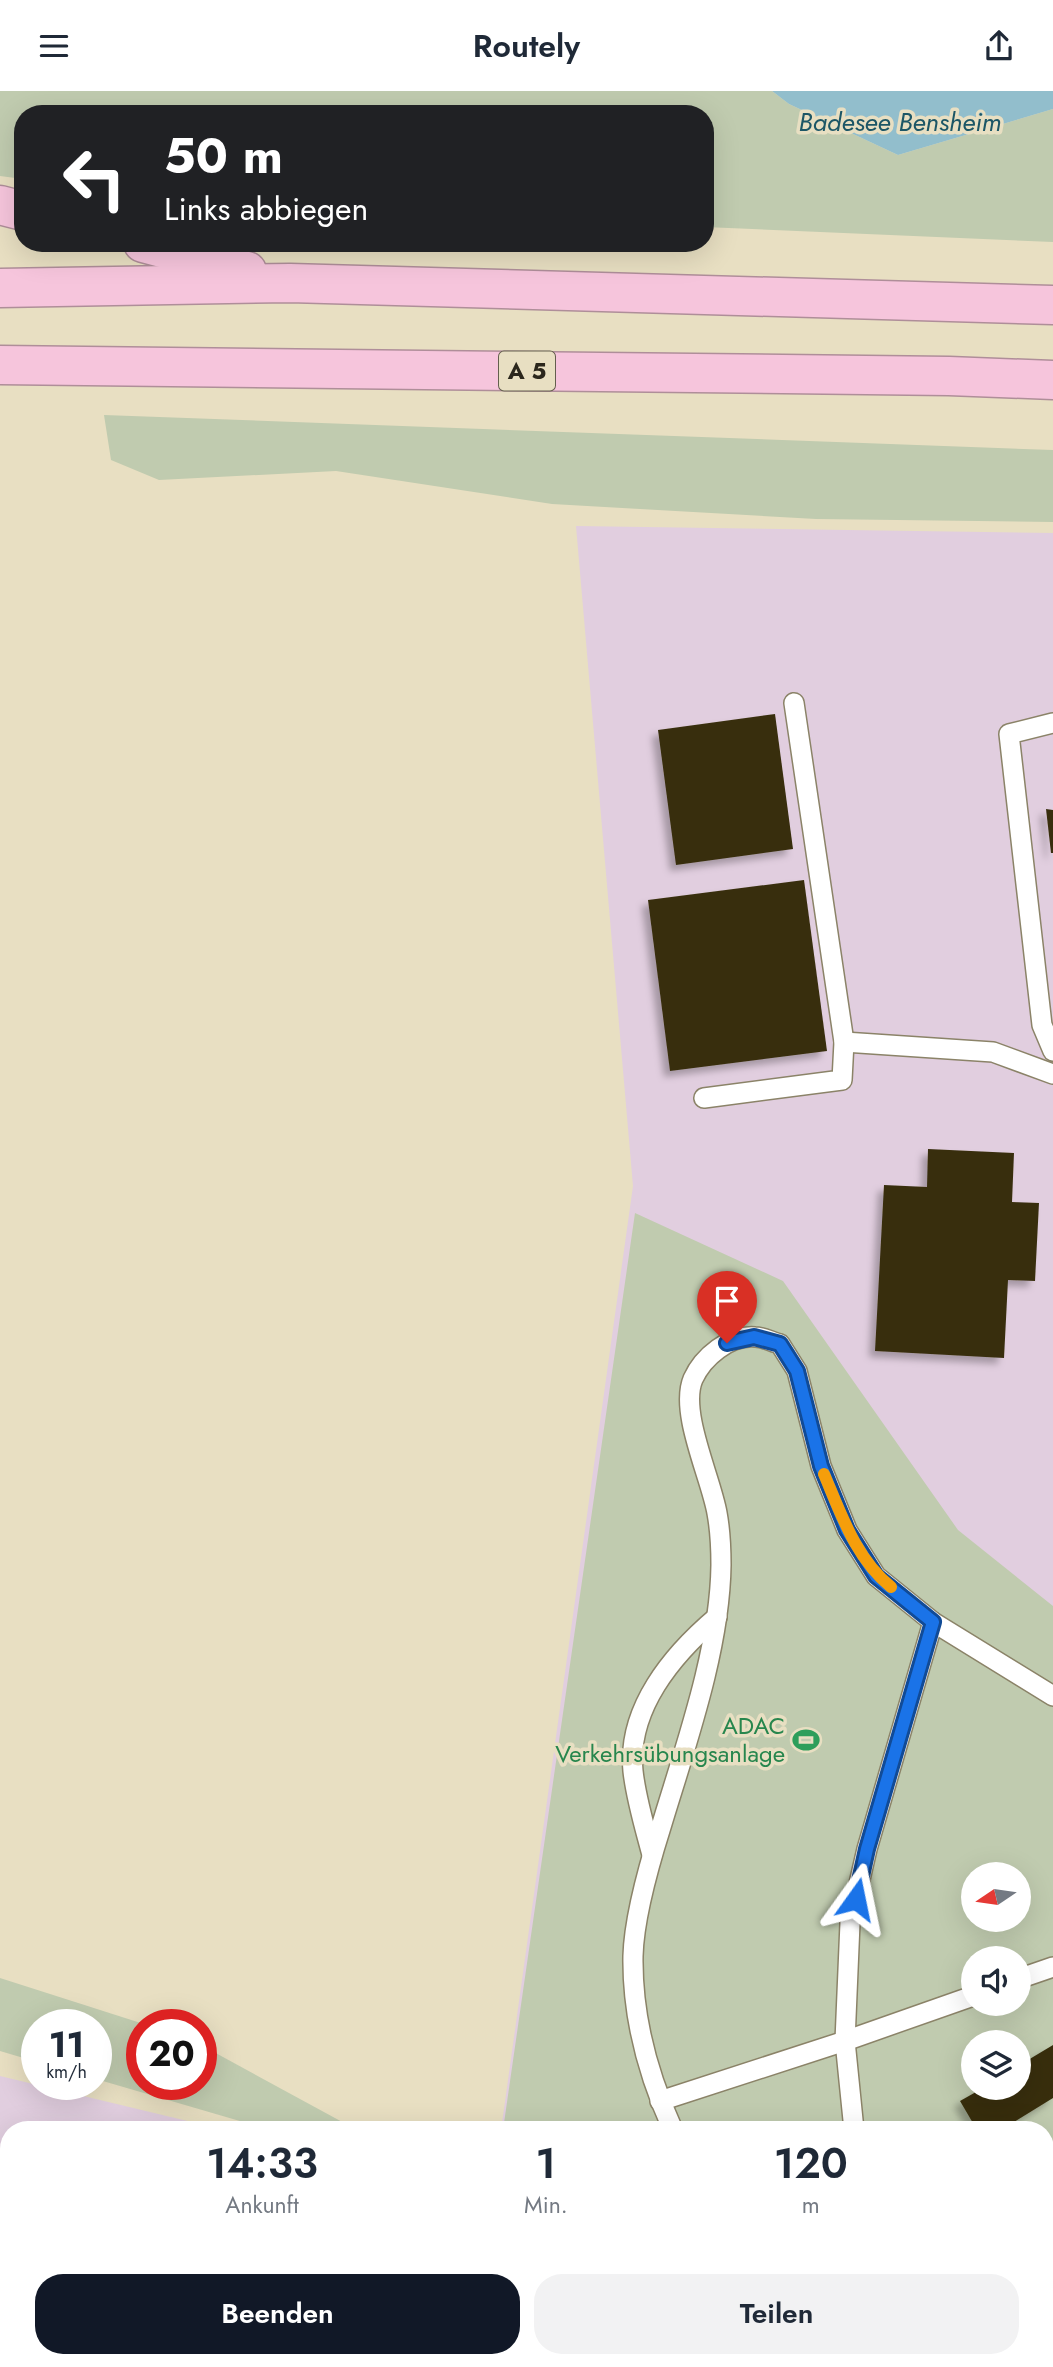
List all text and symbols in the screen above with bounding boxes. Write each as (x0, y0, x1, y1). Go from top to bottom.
text: Routely (473, 23, 580, 69)
icon: menu (35, 27, 73, 65)
icon: share (980, 27, 1018, 65)
water label: Badesee Bensheim (799, 103, 1001, 141)
text: 50 m (164, 121, 283, 191)
icon: left (49, 133, 140, 224)
text: Links abbiegen (164, 186, 368, 232)
road number: A 5 (499, 351, 555, 391)
pin (697, 1271, 757, 1343)
icon: arrive (708, 1282, 746, 1320)
place label: ADAC Verkehrsübungsanlage (555, 1708, 785, 1771)
sports icon: ADAC Verkehrsübungsanlage (791, 1725, 821, 1755)
position arrow (819, 1862, 893, 1936)
north arrow (961, 1862, 1031, 1932)
map controls (961, 1862, 1031, 2100)
button: sound (961, 1946, 1031, 2016)
speed limit sign: 20 (126, 2009, 217, 2100)
text: 11 (49, 2020, 84, 2070)
button: layers (961, 2030, 1031, 2100)
text: km/h (46, 2059, 87, 2085)
text: 14:33 (206, 2133, 318, 2194)
text: 1 (536, 2133, 556, 2194)
text: 120 (774, 2133, 848, 2194)
text: Ankunft (225, 2188, 299, 2222)
text: Min. (524, 2188, 568, 2222)
text: m (802, 2188, 820, 2222)
button: Beenden (35, 2274, 520, 2354)
button: Teilen (534, 2274, 1019, 2354)

